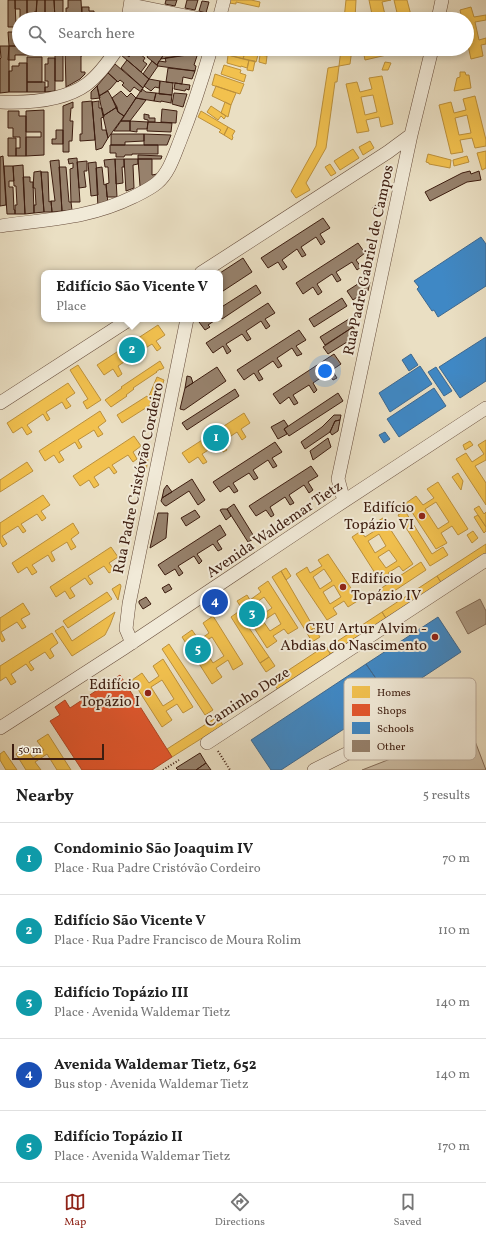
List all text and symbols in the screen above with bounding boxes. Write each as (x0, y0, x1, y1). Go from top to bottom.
search box (12, 12, 474, 56)
icon: search (26, 23, 48, 45)
text: Search here (58, 24, 135, 45)
street label: Rua Padre Gabriel de Campos (339, 163, 400, 358)
popup (41, 270, 223, 322)
text: Edifício São Vicente V (56, 277, 208, 298)
text: Place (56, 298, 86, 316)
pin: 2 (119, 335, 145, 365)
your location (315, 361, 335, 381)
street label: Rua Padre Cristóvão Cordeiro (109, 381, 170, 576)
pin: 1 (203, 423, 229, 453)
street label: Avenida Waldemar Tietz (203, 477, 347, 584)
place label: Edifício Topázio VI (344, 498, 414, 536)
marker: Edifício Topázio VI (417, 511, 427, 521)
place label: Edifício Topázio IV (351, 569, 421, 607)
marker: Edifício Topázio IV (338, 582, 348, 592)
pin: 4 (202, 587, 228, 617)
pin: 3 (239, 599, 265, 629)
place label: CEU Artur Alvim - Abdias do Nascimento (280, 619, 427, 657)
marker: CEU Artur Alvim - Abdias do Nascimento (430, 632, 440, 642)
pin: 5 (185, 635, 211, 665)
street label: Caminho Doze (201, 663, 294, 734)
place label: Edifício Topázio I (80, 675, 140, 713)
legend (344, 678, 476, 760)
text: Homes (377, 686, 411, 701)
marker: Edifício Topázio I (143, 688, 153, 698)
text: Shops (377, 704, 407, 719)
text: Schools (377, 722, 414, 737)
text: Other (377, 740, 406, 755)
scale bar (12, 742, 104, 761)
text: 50 m (18, 743, 42, 758)
text: Nearby (16, 785, 74, 808)
text: 5 results (423, 787, 470, 805)
text: Condominio São Joaquim IV (54, 839, 253, 860)
text: 1 (26, 850, 32, 868)
text: 70 m (442, 850, 470, 868)
text: Place · Rua Padre Cristóvão Cordeiro (54, 860, 261, 878)
text: Edifício São Vicente V (54, 911, 206, 932)
text: 2 (26, 922, 32, 940)
text: 110 m (438, 922, 470, 940)
text: Place · Rua Padre Francisco de Moura Rolim (54, 932, 301, 950)
text: Edifício Topázio III (54, 983, 188, 1004)
text: 3 (26, 994, 32, 1012)
text: 140 m (436, 994, 470, 1012)
text: Place · Avenida Waldemar Tietz (54, 1004, 230, 1022)
text: Avenida Waldemar Tietz, 652 (54, 1055, 257, 1076)
text: 4 (25, 1066, 33, 1084)
text: 140 m (436, 1066, 470, 1084)
text: Bus stop · Avenida Waldemar Tietz (54, 1076, 248, 1094)
text: Edifício Topázio II (54, 1127, 183, 1148)
text: 5 (26, 1138, 32, 1156)
text: 170 m (437, 1138, 470, 1156)
text: Place · Avenida Waldemar Tietz (54, 1148, 230, 1166)
tab: Map (64, 1191, 86, 1230)
tab: Directions (215, 1191, 265, 1230)
tab: Saved (393, 1191, 422, 1230)

